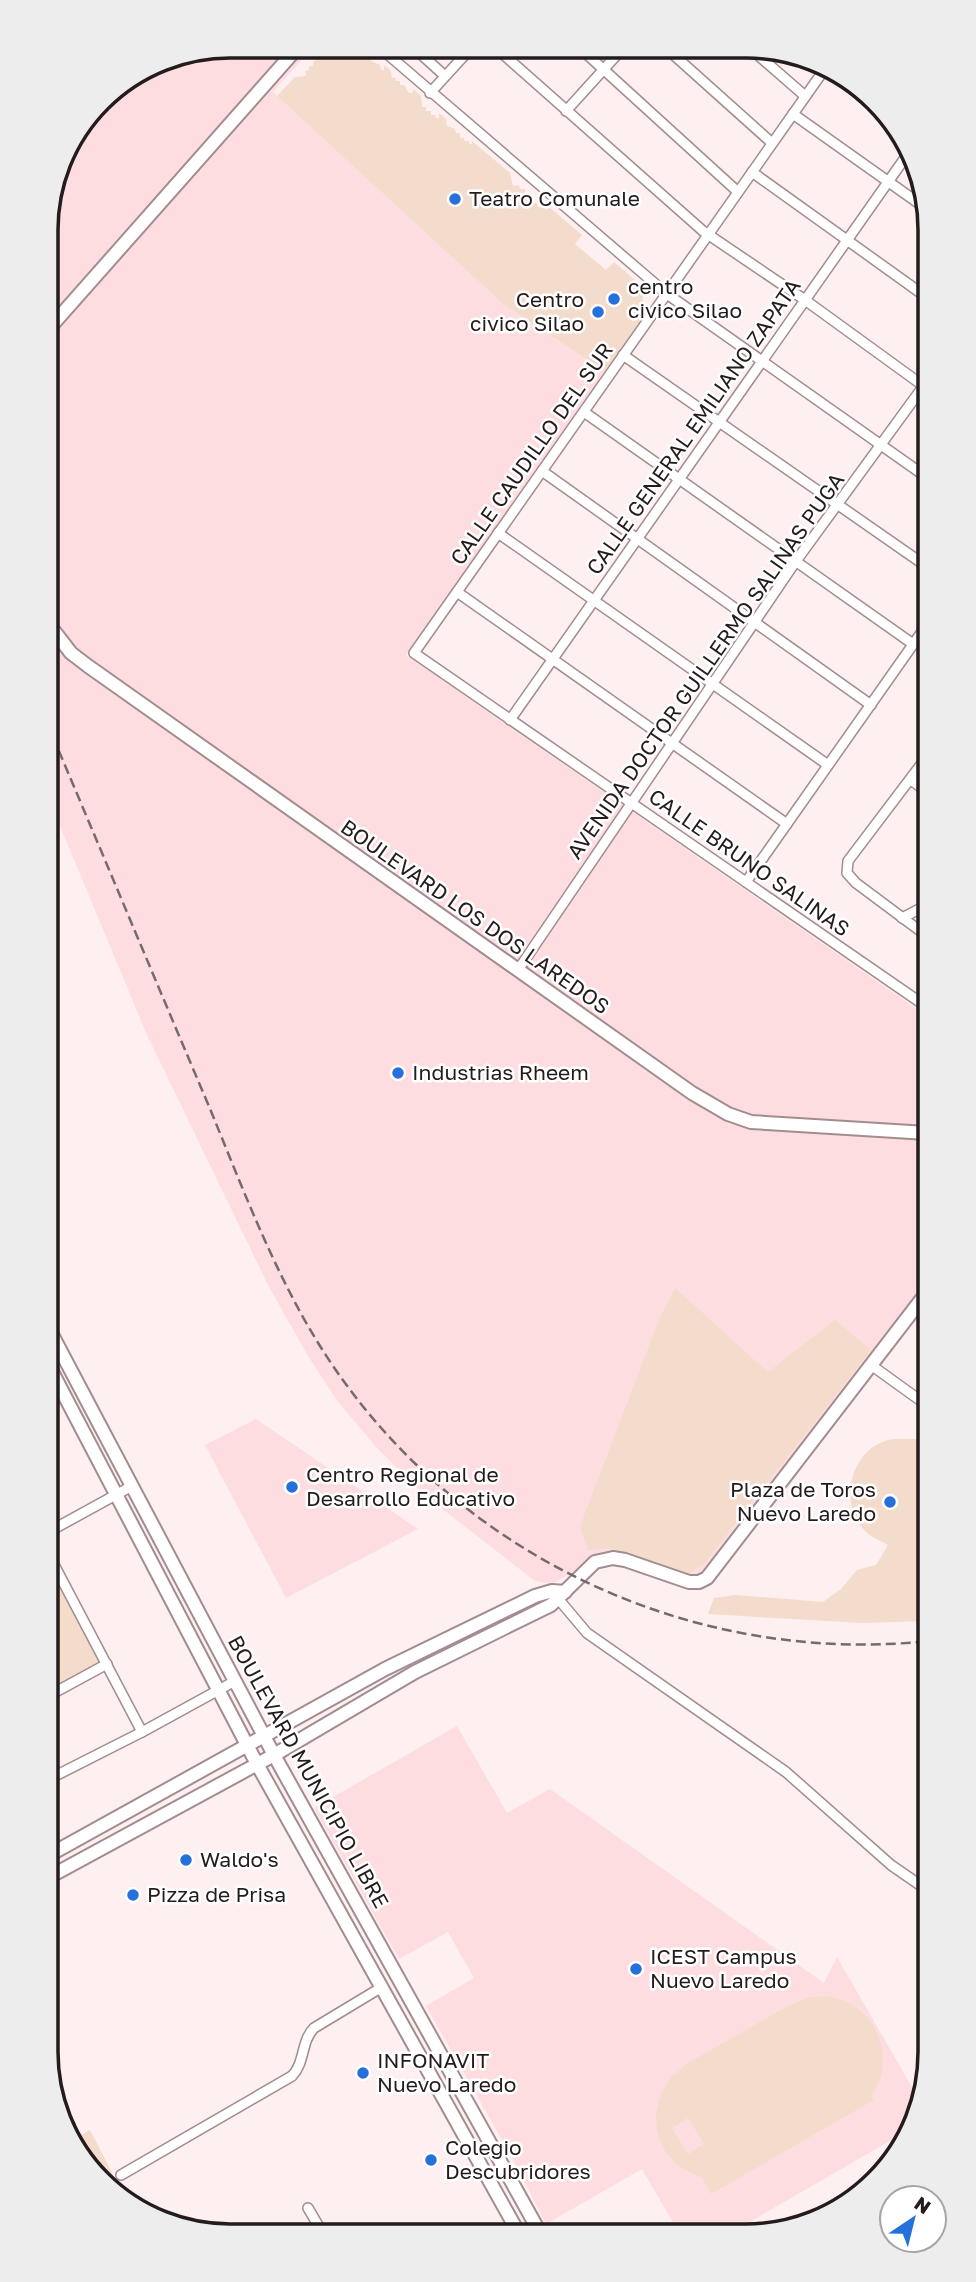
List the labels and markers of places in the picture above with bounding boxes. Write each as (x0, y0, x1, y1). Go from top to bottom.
place label: Teatro Comunale (469, 185, 640, 211)
marker: Teatro Comunale (447, 191, 463, 207)
place label: centro civico Silao (628, 273, 742, 323)
place label: Centro civico Silao (470, 286, 584, 336)
marker: centro civico Silao (606, 291, 622, 307)
marker: Centro civico Silao (590, 304, 606, 320)
place label: Industrias Rheem (412, 1059, 589, 1085)
marker: Industrias Rheem (390, 1065, 406, 1081)
place label: Centro Regional de Desarrollo Educativo (306, 1461, 515, 1511)
place label: Plaza de Toros Nuevo Laredo (730, 1476, 876, 1526)
marker: Centro Regional de Desarrollo Educativo (284, 1479, 300, 1495)
marker: Plaza de Toros Nuevo Laredo (882, 1494, 898, 1510)
place label: Waldo's (200, 1846, 279, 1872)
marker: Waldo's (178, 1852, 194, 1868)
place label: Pizza de Prisa (147, 1881, 286, 1907)
marker: Pizza de Prisa (125, 1887, 141, 1903)
place label: ICEST Campus Nuevo Laredo (650, 1943, 797, 1993)
marker: ICEST Campus Nuevo Laredo (628, 1961, 644, 1977)
place label: INFONAVIT Nuevo Laredo (377, 2047, 516, 2097)
marker: INFONAVIT Nuevo Laredo (355, 2065, 371, 2081)
place label: Colegio Descubridores (445, 2134, 591, 2184)
marker: Colegio Descubridores (423, 2152, 439, 2168)

